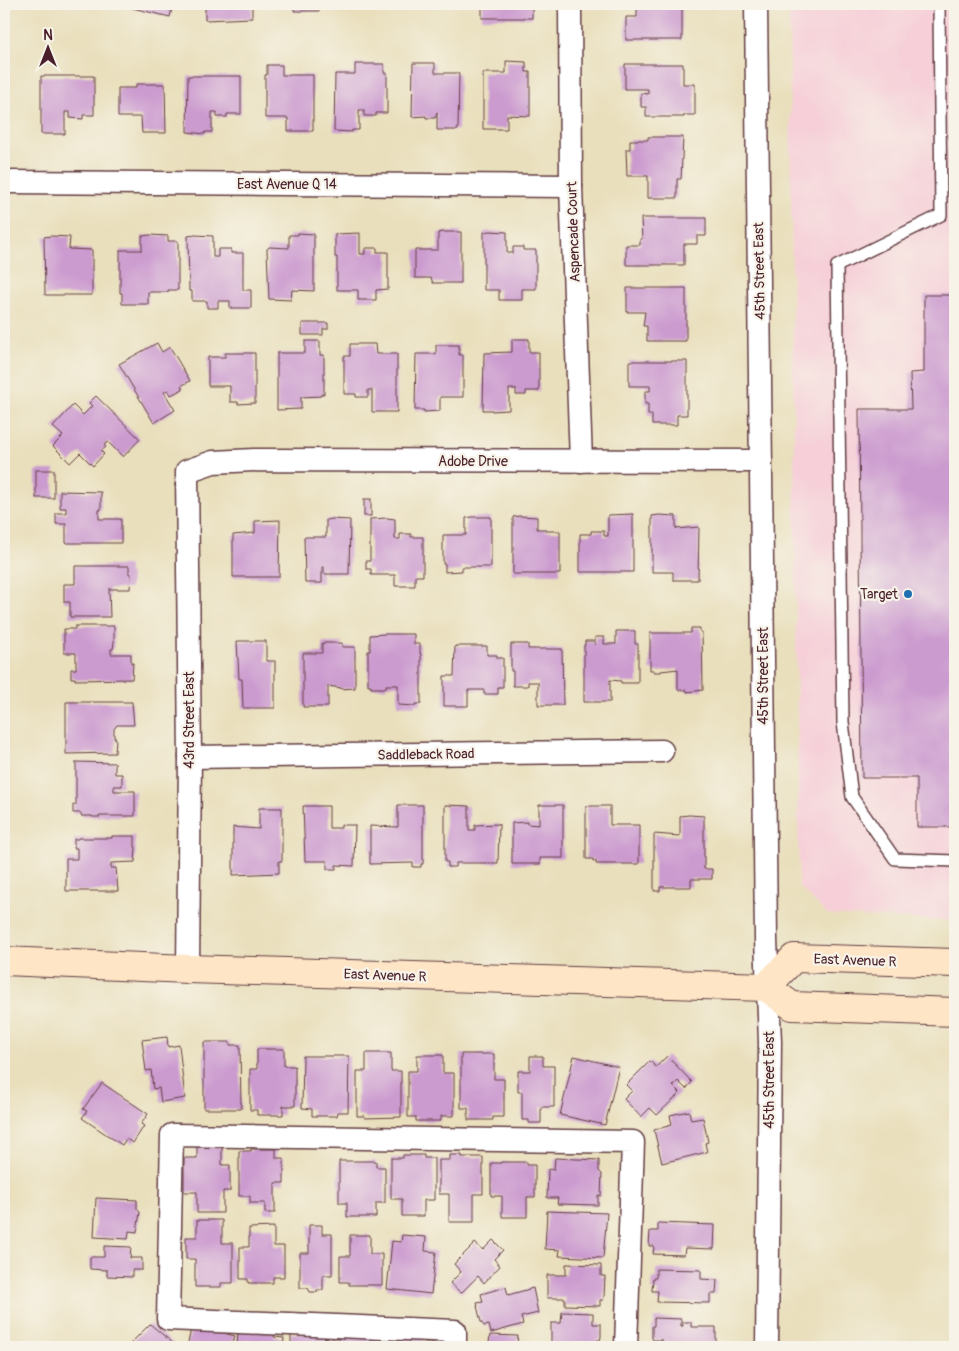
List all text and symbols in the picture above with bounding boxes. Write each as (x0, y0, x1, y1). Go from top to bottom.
north arrow (22, 22, 72, 72)
text: N (43, 27, 53, 44)
street label: East Avenue Q 14 (237, 176, 337, 193)
street label: Aspencade Court (563, 181, 584, 283)
street label: 45th Street East (750, 222, 769, 320)
street label: Adobe Drive (438, 453, 508, 470)
place label: Target (860, 586, 898, 603)
marker: Target (902, 588, 914, 600)
street label: 45th Street East (755, 627, 772, 725)
street label: 43rd Street East (181, 671, 198, 769)
street label: Saddleback Road (377, 745, 475, 764)
street label: East Avenue R (813, 951, 897, 970)
street label: East Avenue R (343, 966, 427, 985)
street label: 45th Street East (761, 1031, 778, 1129)

